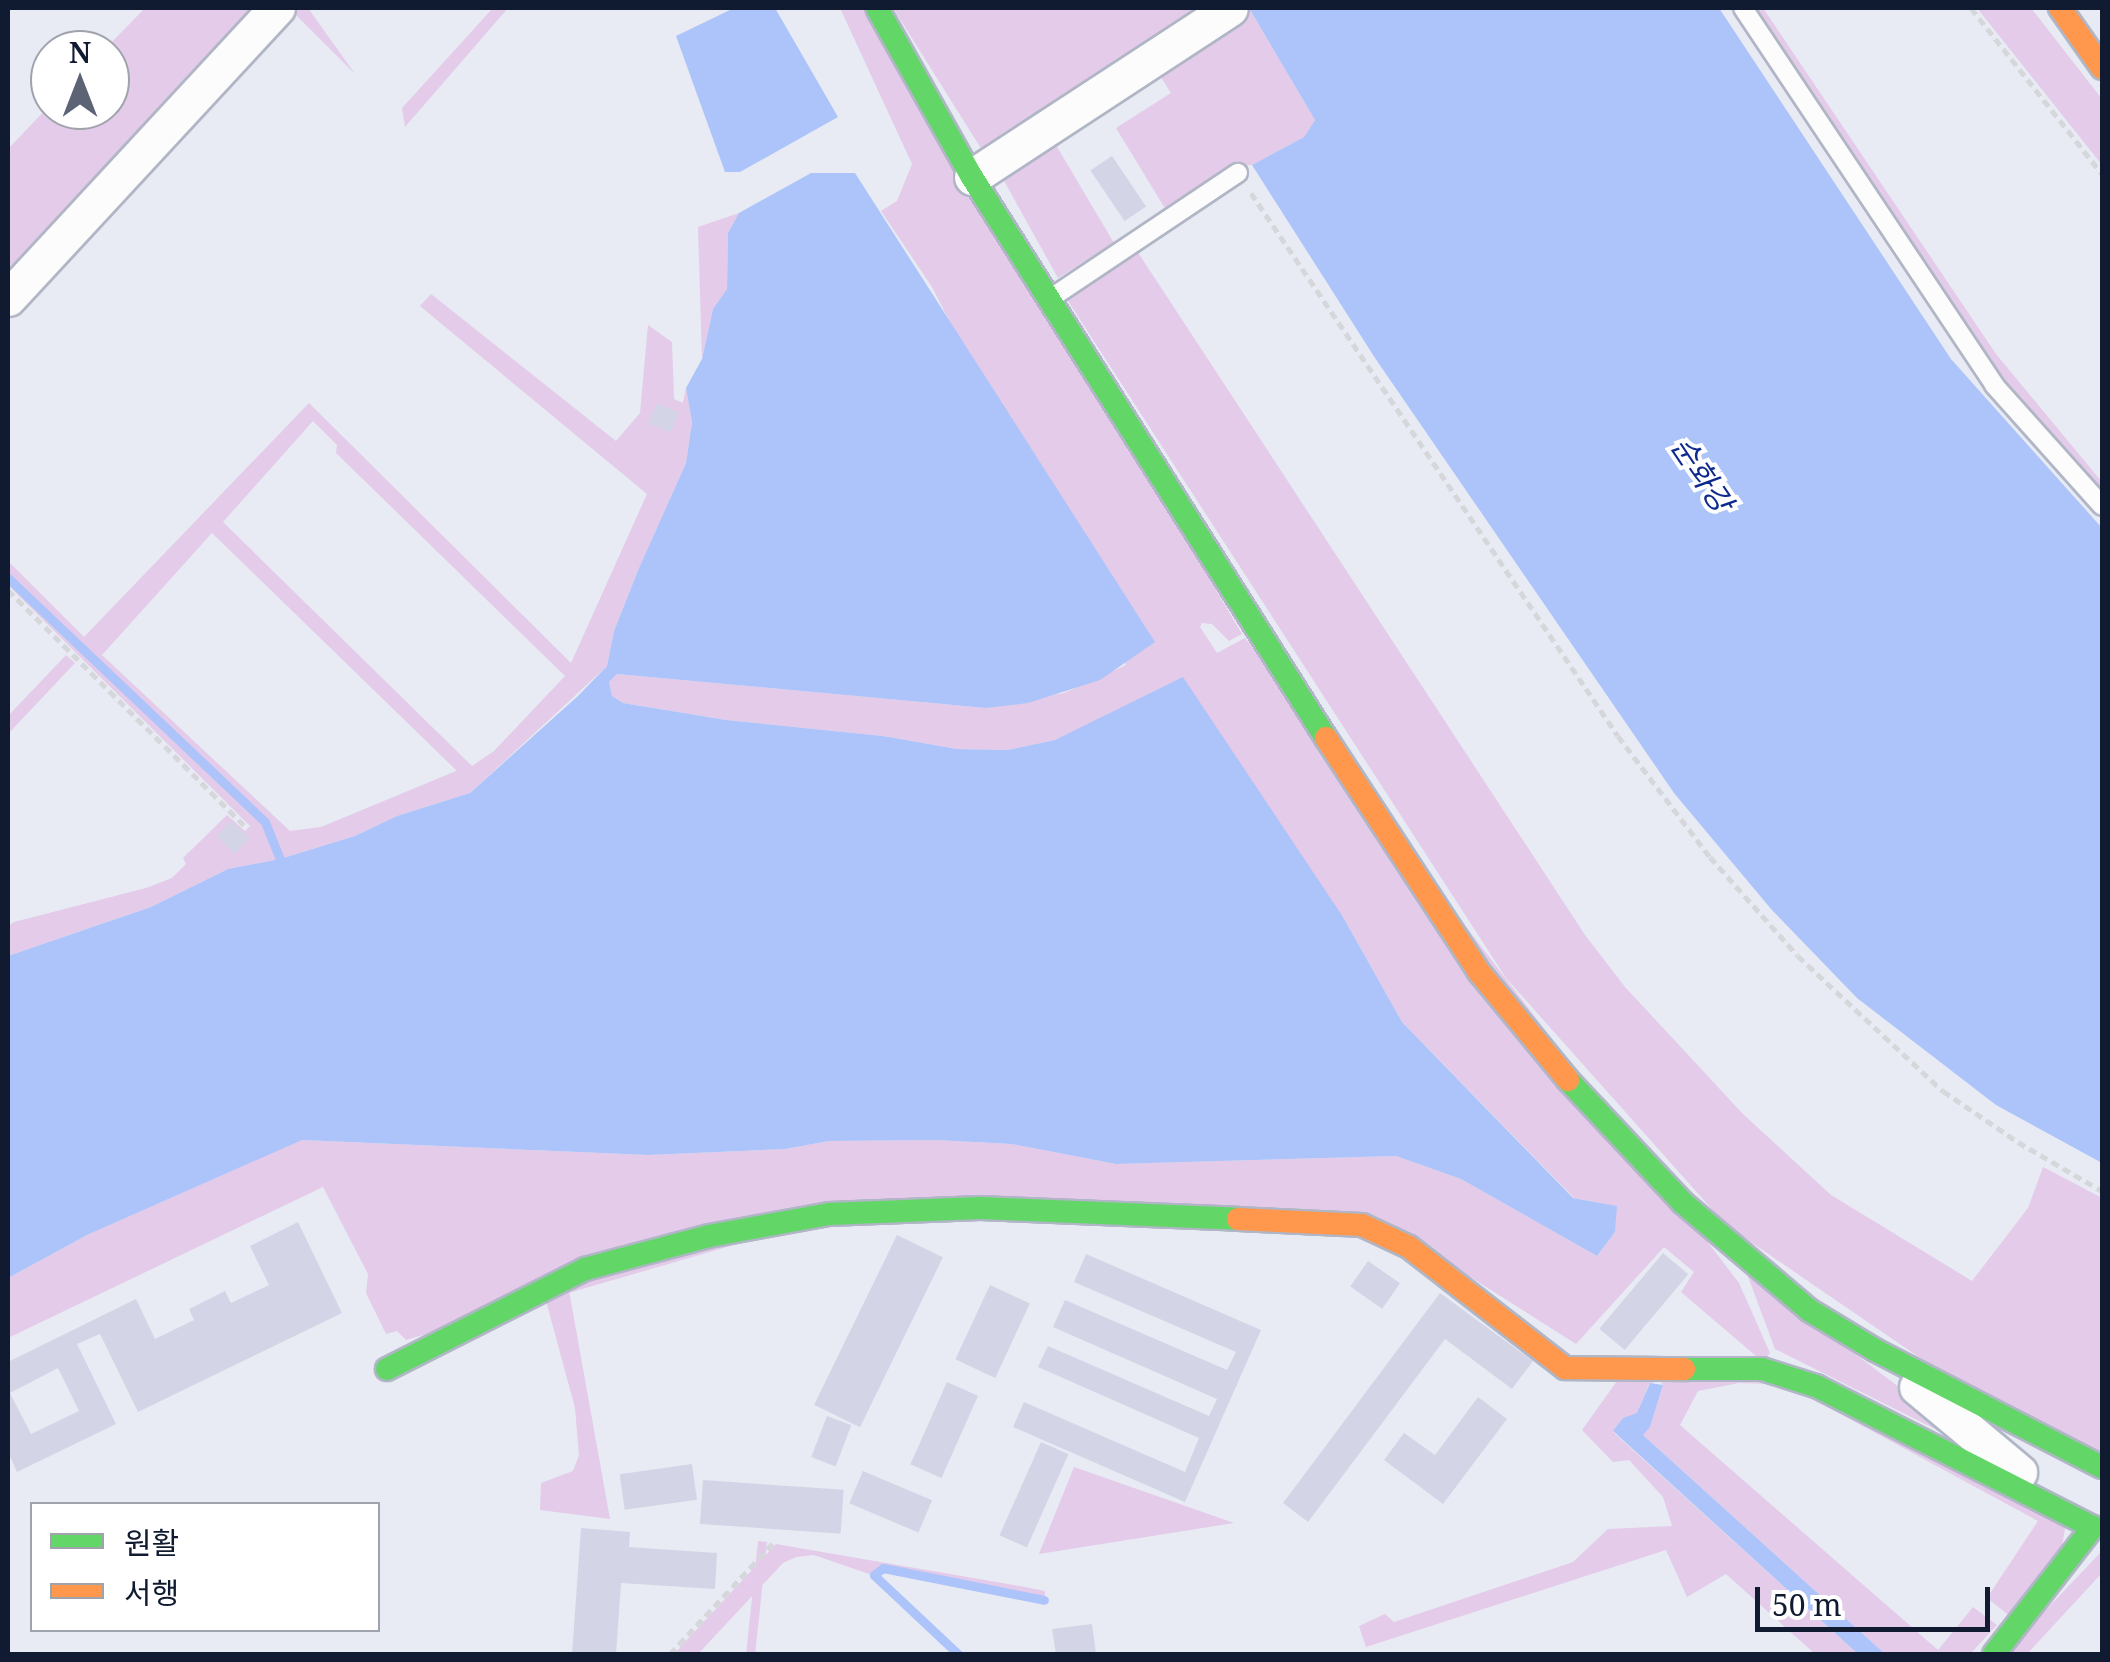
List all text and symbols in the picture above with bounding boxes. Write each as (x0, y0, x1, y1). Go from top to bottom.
north arrow (30, 30, 130, 130)
text: N (69, 33, 91, 71)
water label: 순화강 (1664, 430, 1740, 518)
legend (30, 1502, 380, 1632)
text: 원활 (124, 1522, 179, 1563)
scale bar (1760, 1567, 1995, 1629)
text: 서행 (124, 1572, 179, 1613)
text: 50 m (1772, 1584, 1842, 1625)

